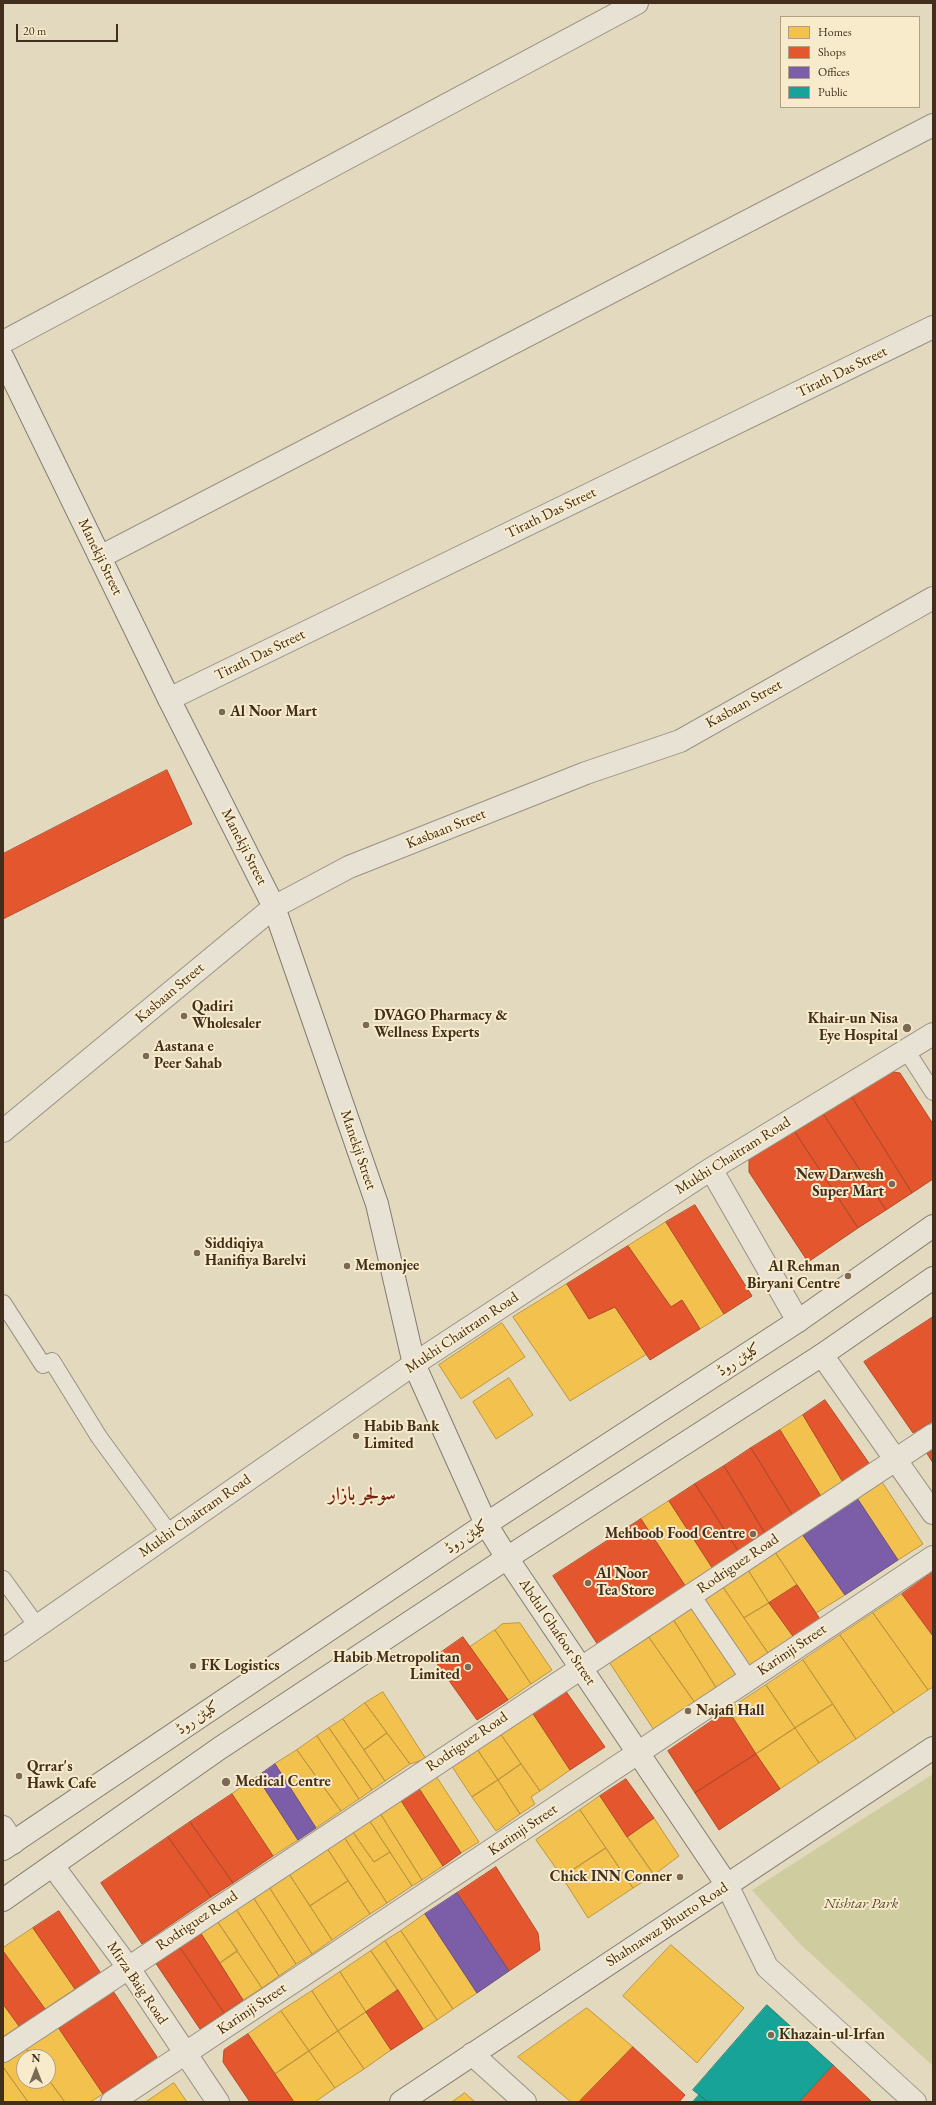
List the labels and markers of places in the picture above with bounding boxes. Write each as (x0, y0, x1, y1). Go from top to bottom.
place label: Al Noor Mart (230, 703, 317, 721)
marker: Al Noor Mart (217, 707, 227, 717)
place label: Qadiri Wholesaler (192, 998, 261, 1033)
place label: DVAGO Pharmacy & Wellness Experts (374, 1007, 507, 1042)
place label: Khair-un Nisa Eye Hospital (808, 1010, 898, 1045)
marker: Qadiri Wholesaler (179, 1011, 189, 1021)
marker: DVAGO Pharmacy & Wellness Experts (361, 1020, 371, 1030)
marker: Khair-un Nisa Eye Hospital (901, 1022, 913, 1034)
place label: Aastana e Peer Sahab (154, 1038, 222, 1073)
marker: Aastana e Peer Sahab (141, 1051, 151, 1061)
place label: New Darwesh Super Mart (796, 1166, 884, 1201)
marker: New Darwesh Super Mart (887, 1179, 897, 1189)
place label: Siddiqiya Hanifiya Barelvi (205, 1235, 306, 1270)
marker: Siddiqiya Hanifiya Barelvi (192, 1248, 202, 1258)
place label: Memonjee (355, 1257, 419, 1275)
place label: Al Rehman Biryani Centre (747, 1258, 840, 1293)
marker: Memonjee (342, 1261, 352, 1271)
marker: Al Rehman Biryani Centre (843, 1271, 853, 1281)
place label: Habib Bank Limited (364, 1418, 439, 1453)
marker: Habib Bank Limited (351, 1431, 361, 1441)
place label: Mehboob Food Centre (605, 1525, 745, 1543)
marker: Mehboob Food Centre (748, 1529, 758, 1539)
place label: Al Noor Tea Store (596, 1565, 654, 1600)
marker: Al Noor Tea Store (583, 1578, 593, 1588)
place label: Habib Metropolitan Limited (333, 1649, 460, 1684)
place label: FK Logistics (201, 1657, 280, 1675)
marker: FK Logistics (188, 1661, 198, 1671)
marker: Habib Metropolitan Limited (463, 1662, 473, 1672)
place label: Najafi Hall (696, 1702, 765, 1720)
marker: Najafi Hall (683, 1706, 693, 1716)
place label: Qrrar's Hawk Cafe (27, 1758, 96, 1793)
marker: Qrrar's Hawk Cafe (14, 1771, 24, 1781)
place label: Medical Centre (235, 1773, 331, 1791)
marker: Medical Centre (220, 1776, 232, 1788)
place label: Chick INN Conner (550, 1868, 672, 1886)
marker: Chick INN Conner (675, 1872, 685, 1882)
place label: Khazain-ul-Irfan (779, 2026, 885, 2044)
marker: Khazain-ul-Irfan (766, 2030, 776, 2040)

